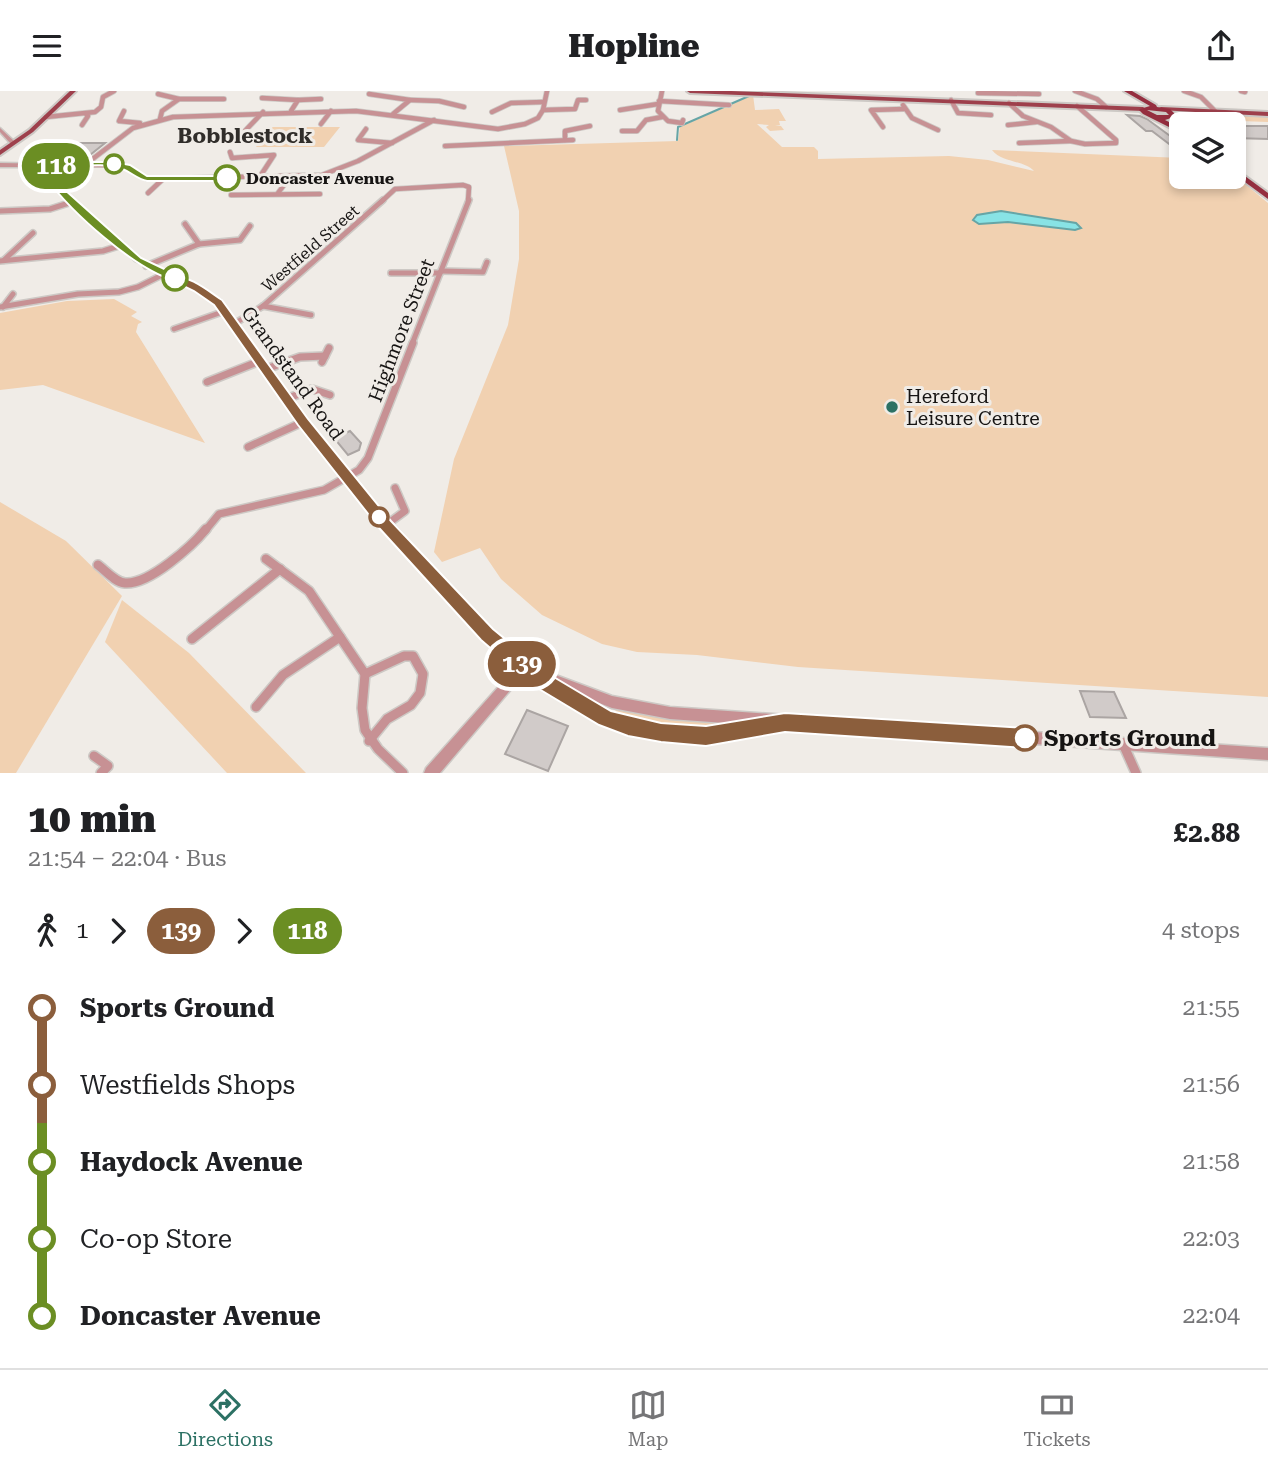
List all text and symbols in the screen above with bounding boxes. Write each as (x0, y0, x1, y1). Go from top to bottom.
icon: menu (28, 27, 66, 65)
text: Hopline (568, 27, 700, 65)
icon: share (1202, 27, 1240, 65)
map controls (1169, 112, 1246, 189)
button: layers (1169, 112, 1246, 189)
district label: Bobblestock (177, 124, 313, 148)
line badge: 118 (16, 143, 96, 189)
text: 118 (36, 152, 76, 180)
unlabelled marker (104, 154, 124, 174)
marker: Doncaster Avenue (214, 165, 240, 191)
place label: Doncaster Avenue (246, 169, 394, 188)
street label: Westfield Street (258, 201, 363, 296)
street label: Highmore Street (364, 255, 439, 405)
unlabelled marker (162, 265, 188, 291)
street label: Grandstand Road (236, 302, 349, 445)
place label: Hereford Leisure Centre (906, 385, 1040, 430)
marker: Hereford Leisure Centre (884, 399, 900, 415)
unlabelled marker (369, 507, 389, 527)
line badge: 139 (482, 641, 562, 687)
text: 139 (502, 650, 542, 678)
marker: Sports Ground (1012, 725, 1038, 751)
place label: Sports Ground (1044, 725, 1216, 752)
text: 10 min (28, 797, 156, 841)
text: £2.88 (1174, 818, 1240, 848)
text: 21:54 – 22:04 · Bus (28, 845, 226, 872)
icon: walk (28, 912, 66, 950)
icon: forward (99, 912, 137, 950)
icon: forward (225, 912, 263, 950)
text: 1 (76, 917, 89, 944)
text: 139 (161, 917, 201, 945)
text: 118 (287, 917, 328, 945)
text: 4 stops (1162, 917, 1240, 944)
text: Sports Ground (80, 993, 274, 1023)
text: 21:55 (1183, 994, 1240, 1021)
text: Westfields Shops (80, 1070, 295, 1100)
text: 21:56 (1183, 1071, 1240, 1098)
text: Haydock Avenue (80, 1147, 303, 1177)
text: 21:58 (1183, 1148, 1240, 1175)
text: Co-op Store (80, 1224, 232, 1254)
text: 22:03 (1183, 1225, 1240, 1252)
text: Doncaster Avenue (80, 1301, 321, 1331)
text: 22:04 (1183, 1302, 1240, 1329)
tab: Directions (177, 1386, 273, 1451)
tab: Map (628, 1386, 668, 1451)
tab: Tickets (1023, 1386, 1091, 1451)

